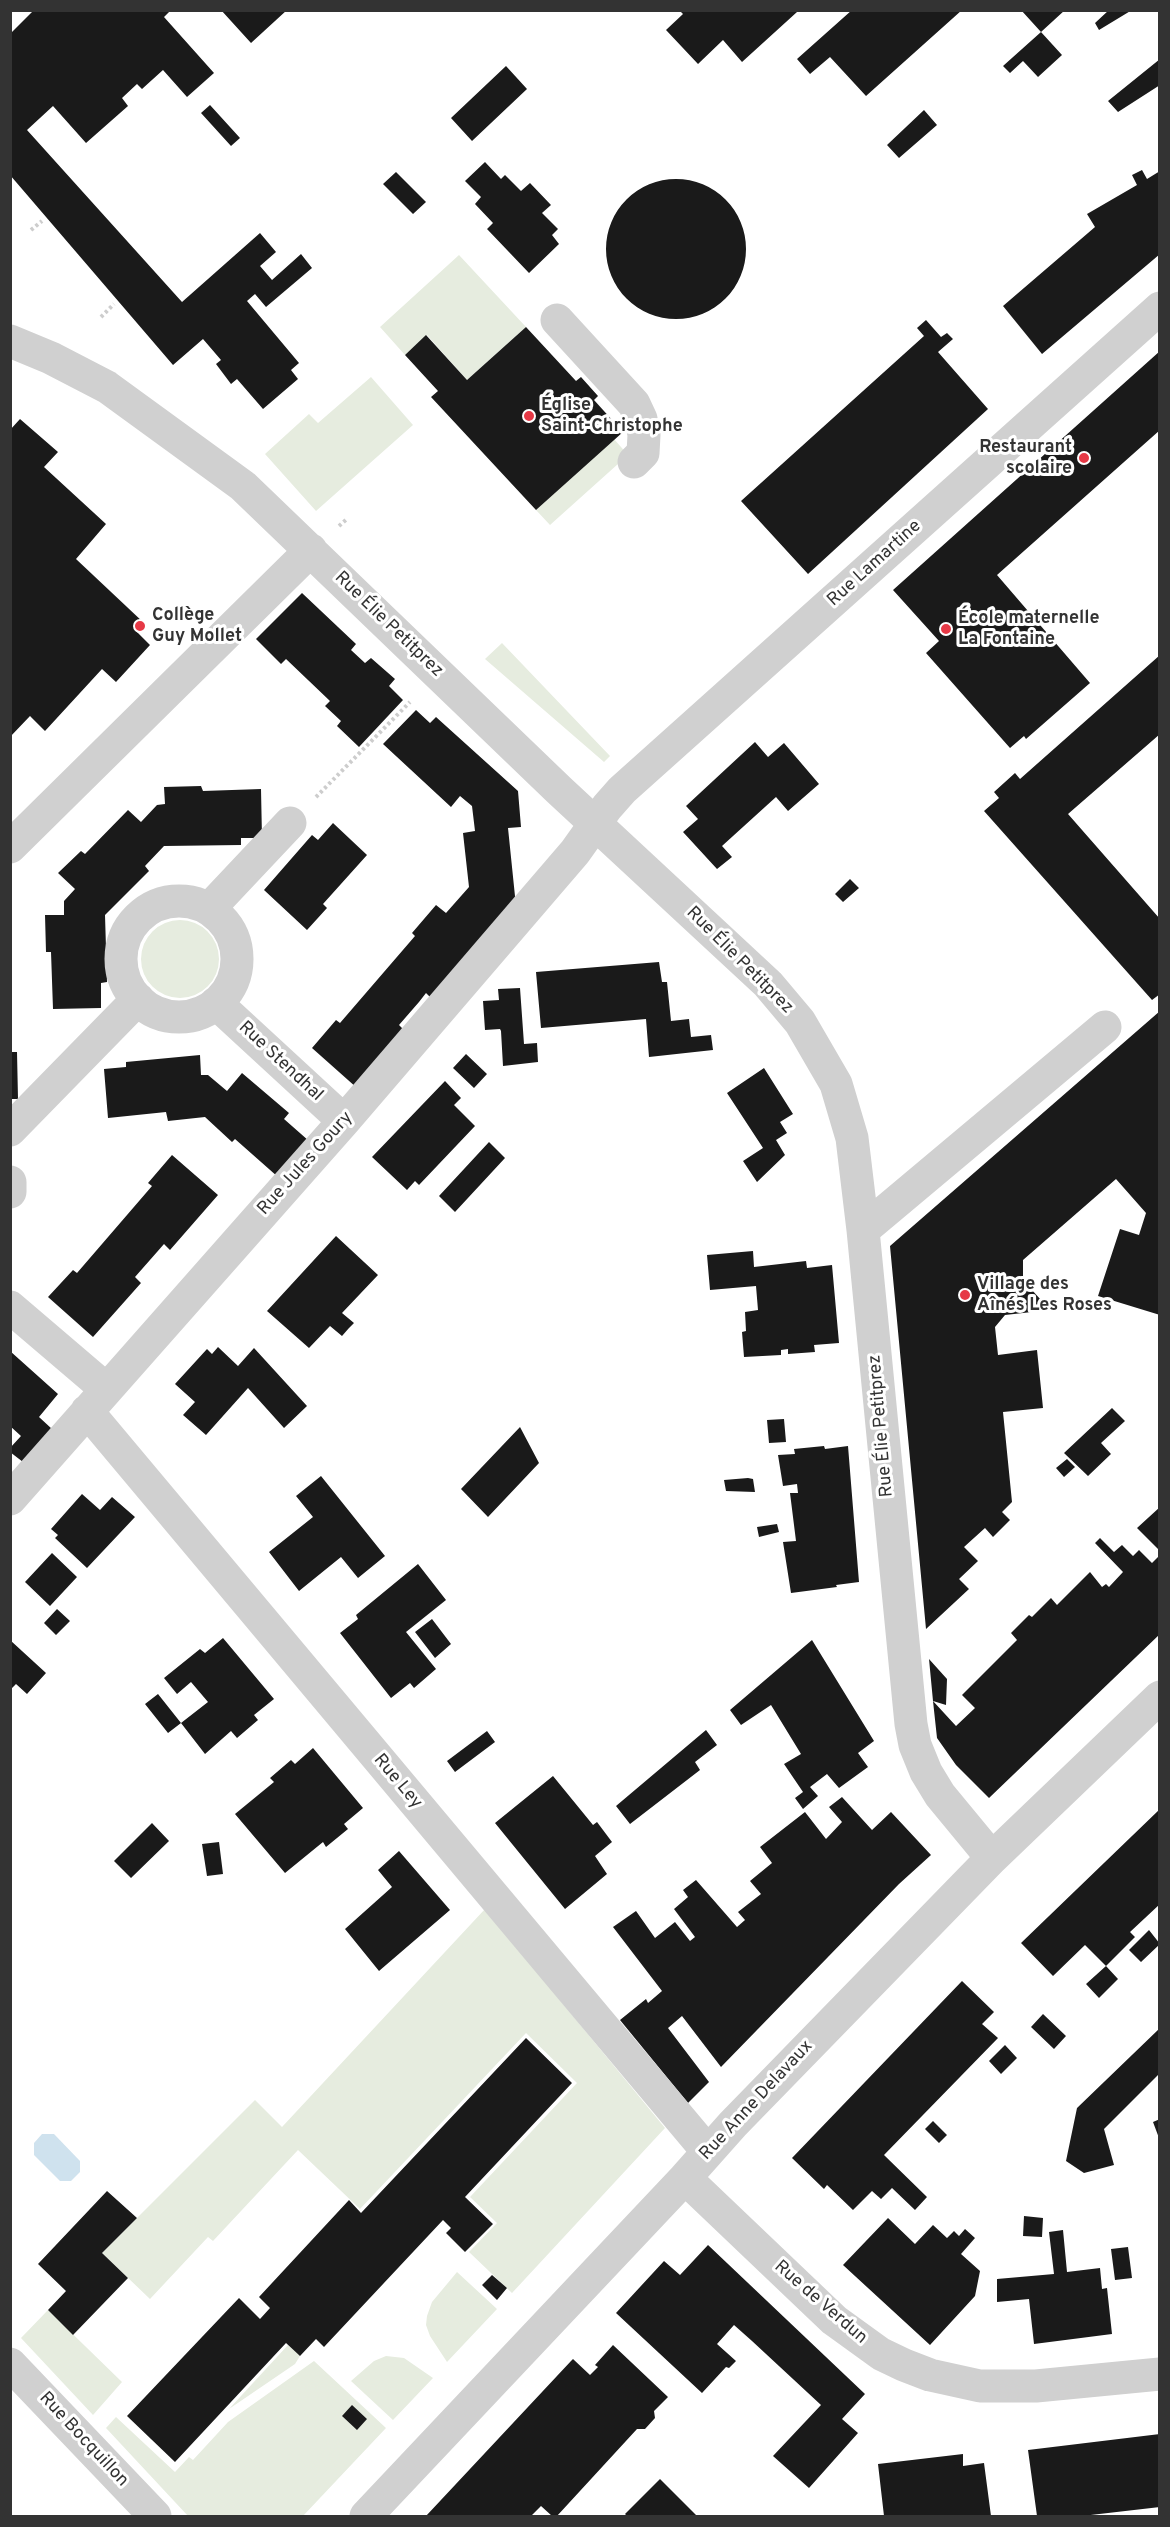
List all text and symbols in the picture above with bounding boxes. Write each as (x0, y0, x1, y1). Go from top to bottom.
place label: Église Saint-Christophe (541, 395, 683, 438)
marker: Église Saint-Christophe (522, 409, 536, 423)
place label: Restaurant scolaire (979, 437, 1072, 480)
marker: Restaurant scolaire (1077, 451, 1091, 465)
street label: Rue Lamartine (824, 516, 926, 612)
street label: Rue Élie Petitprez (329, 568, 447, 682)
place label: Collège Guy Mollet (152, 605, 242, 648)
place label: École maternelle La Fontaine (958, 608, 1099, 650)
marker: Collège Guy Mollet (133, 619, 147, 633)
marker: École maternelle La Fontaine (939, 622, 953, 636)
street label: Rue Élie Petitprez (681, 903, 797, 1019)
street label: Rue Stendhal (233, 1017, 327, 1107)
street label: Rue Jules Goury (254, 1108, 358, 1220)
place label: Village des Aînés Les Roses (977, 1274, 1112, 1316)
marker: Village des Aînés Les Roses (958, 1288, 972, 1302)
street label: Rue Élie Petitprez (865, 1354, 899, 1498)
street label: Rue Ley (368, 1750, 426, 1814)
street label: Rue Anne Delavaux (696, 2036, 818, 2166)
street label: Rue de Verdun (769, 2257, 871, 2349)
street label: Rue Bocquillon (34, 2388, 132, 2492)

